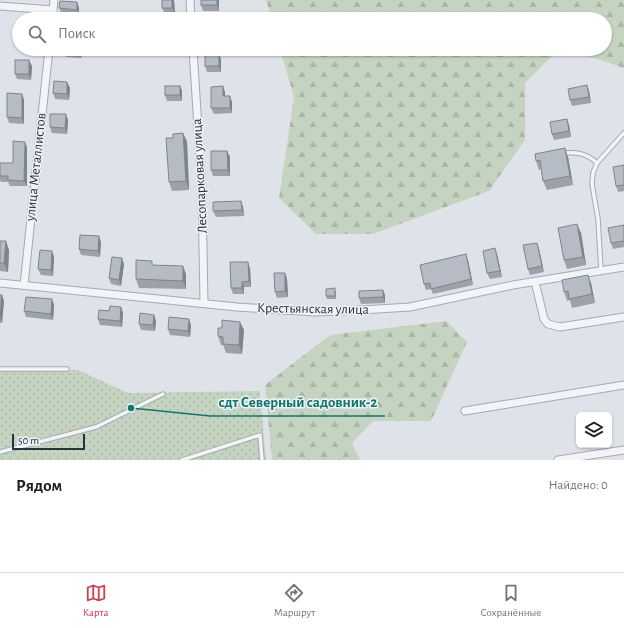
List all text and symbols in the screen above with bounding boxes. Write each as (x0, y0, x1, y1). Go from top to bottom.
search box (12, 12, 612, 56)
icon: search (26, 23, 48, 45)
text: Поиск (58, 26, 96, 41)
street label: улица Металлистов (23, 112, 49, 223)
street label: Лесопарковая улица (190, 118, 210, 234)
street label: Крестьянская улица (257, 301, 370, 317)
callout: сдт Северный садовник-2 (210, 389, 385, 416)
text: сдт Северный садовник-2 (219, 395, 377, 410)
map controls (576, 412, 612, 448)
button: layers (576, 412, 612, 448)
scale bar (12, 432, 85, 451)
text: 50 m (18, 435, 39, 446)
text: Рядом (16, 477, 62, 494)
text: Найдено: 0 (549, 479, 608, 492)
tab: Карта (83, 582, 108, 619)
tab: Маршрут (274, 582, 315, 619)
tab: Сохранённые (481, 582, 541, 619)

